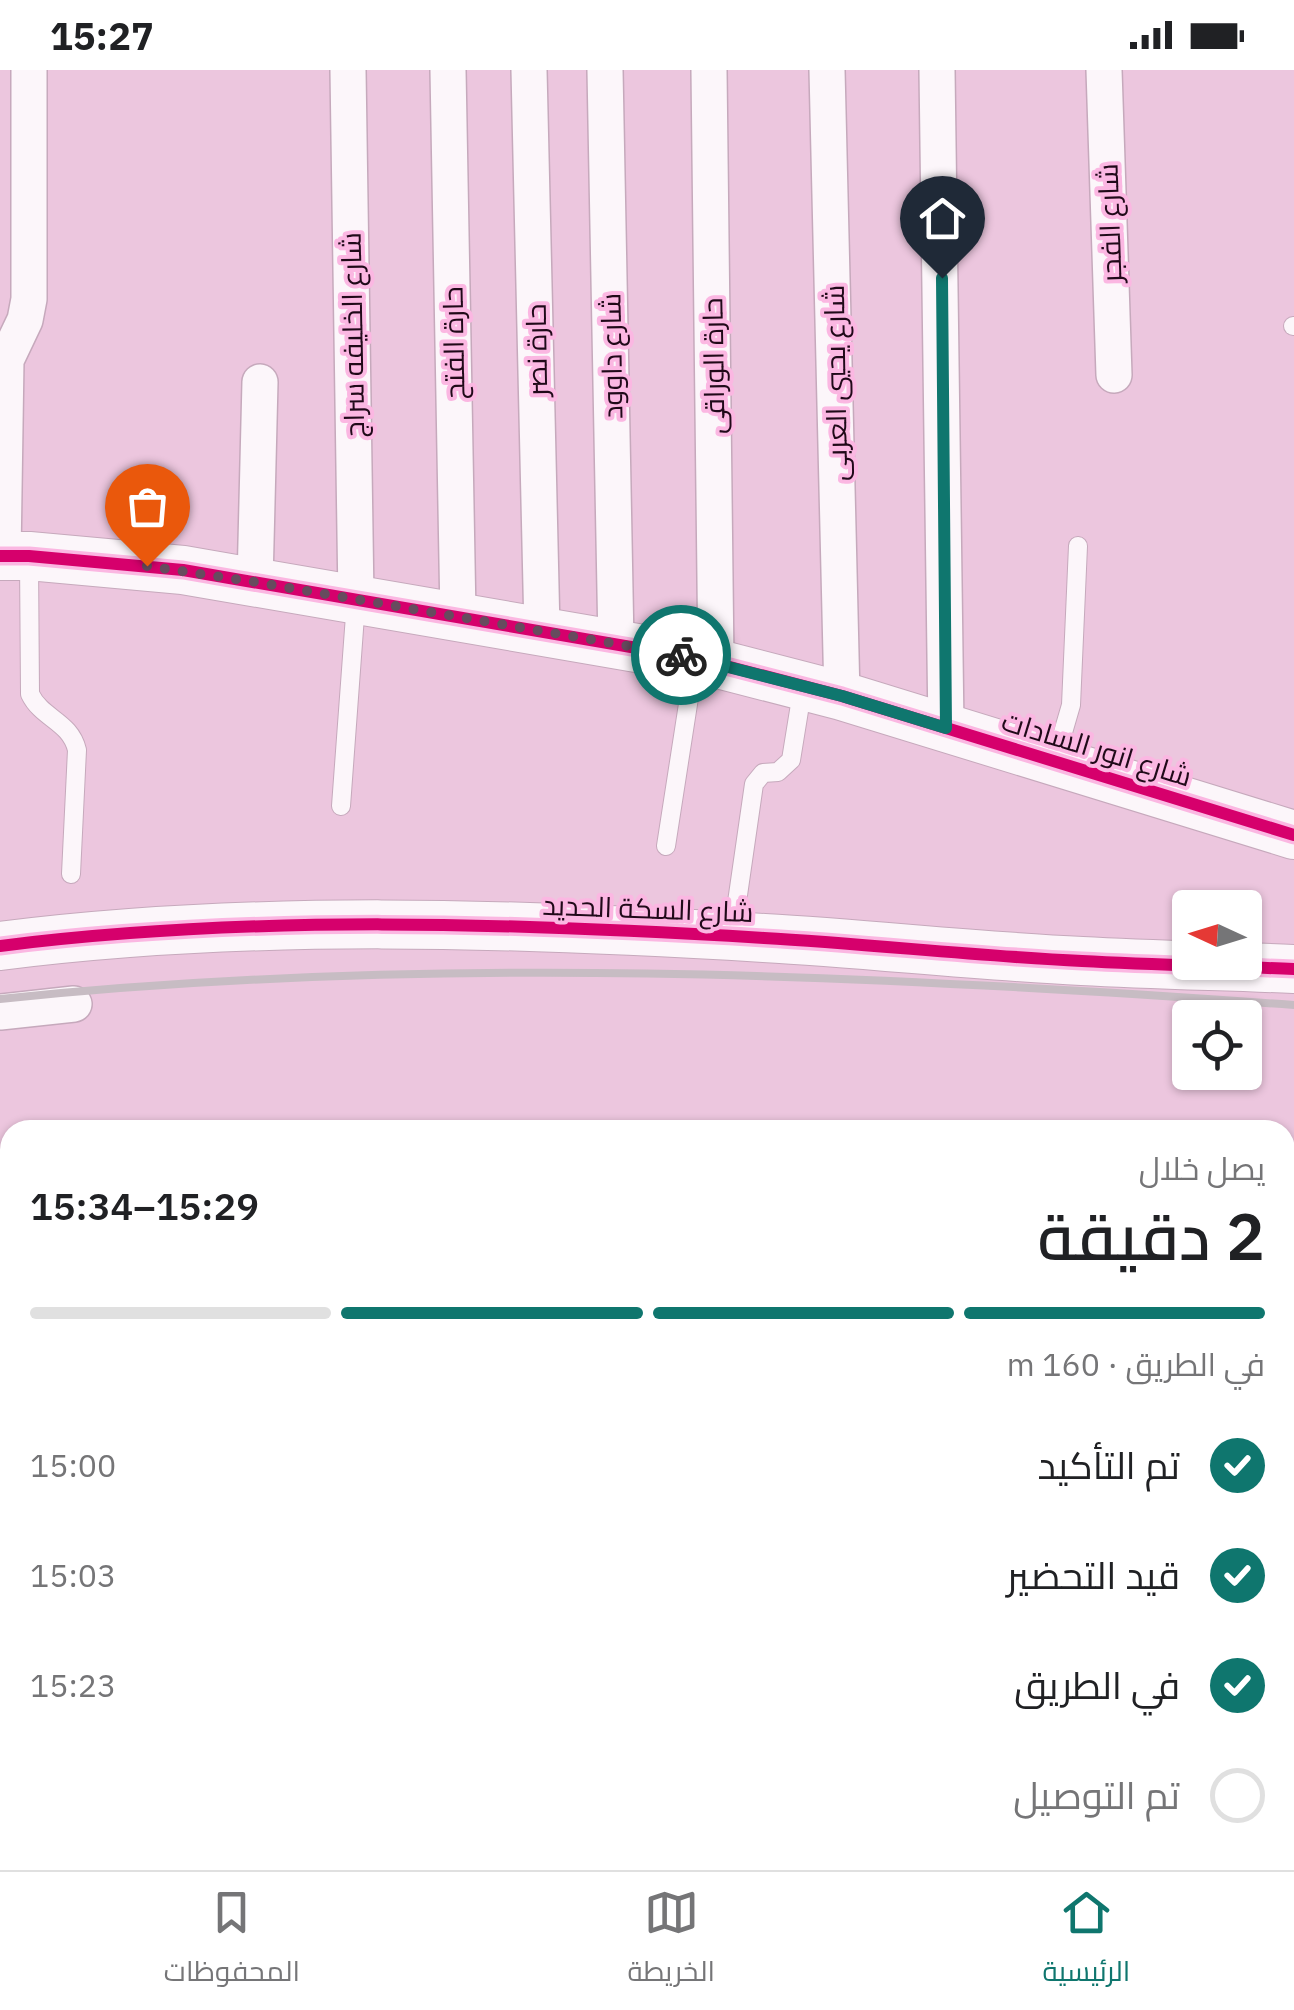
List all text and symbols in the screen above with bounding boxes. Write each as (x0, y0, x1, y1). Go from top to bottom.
text: 15:27 (50, 11, 154, 60)
street label: شارع الفجر (1088, 163, 1131, 285)
pin (900, 176, 985, 279)
icon: home (915, 191, 970, 246)
street label: شارع الخليفه سراج (332, 232, 373, 438)
street label: شارع يحيي العربى (815, 284, 856, 482)
street label: حارة الفتح (434, 286, 473, 400)
street label: شارع داوود (591, 293, 632, 419)
street label: حارة الوراقى (693, 297, 733, 435)
street label: حارة نصر (517, 303, 555, 399)
pin (105, 464, 190, 567)
icon: bag (120, 479, 175, 534)
courier (631, 605, 731, 705)
icon: bike (654, 628, 709, 683)
street label: شارع انور السادات (997, 702, 1196, 795)
street label: شارع السكة الحديد (542, 886, 754, 931)
north arrow (1172, 890, 1262, 980)
map controls (1172, 890, 1262, 1090)
button: locate (1172, 1000, 1262, 1090)
text: يصل خلال (1139, 1147, 1265, 1189)
text: 15:29–15:34 (30, 1181, 259, 1230)
text: 2 دقيقة (1038, 1193, 1265, 1278)
text: في الطريق · 160 m (1007, 1343, 1265, 1385)
icon: check (1210, 1438, 1265, 1493)
text: تم التأكيد (1038, 1440, 1180, 1489)
text: 15:00 (30, 1444, 116, 1486)
icon: check (1210, 1548, 1265, 1603)
text: قيد التحضير (1007, 1550, 1180, 1599)
text: 15:03 (30, 1554, 116, 1596)
icon: check (1210, 1658, 1265, 1713)
text: في الطريق (1014, 1660, 1180, 1709)
text: 15:23 (30, 1664, 116, 1706)
text: تم التوصيل (1013, 1770, 1180, 1819)
tab: المحفوظات (164, 1885, 300, 1997)
tab: الخريطة (628, 1885, 715, 1997)
tab: الرئيسية (1042, 1885, 1130, 1997)

